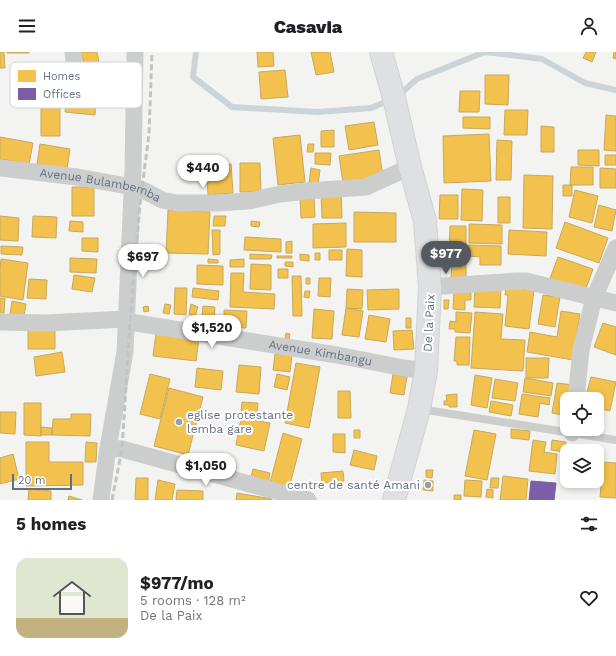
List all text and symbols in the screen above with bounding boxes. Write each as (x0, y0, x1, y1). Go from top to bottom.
icon: menu (16, 15, 38, 37)
icon: person (578, 15, 600, 37)
text: Casavia (274, 16, 342, 37)
legend (10, 62, 142, 108)
text: Homes (43, 70, 80, 83)
text: Offices (43, 88, 81, 101)
pin: $440 (179, 155, 227, 189)
text: $440 (186, 160, 220, 175)
street label: Avenue Bulambemba (39, 166, 163, 205)
pin: $977 (422, 241, 470, 275)
pin: $697 (119, 244, 167, 278)
text: $977 (430, 246, 462, 261)
text: $697 (127, 249, 159, 264)
street label: De la Paix (421, 294, 437, 352)
pin: $1,520 (179, 315, 245, 349)
text: $1,520 (191, 320, 233, 335)
street label: Avenue Kimbangu (268, 337, 373, 369)
map controls (560, 392, 604, 488)
button: locate (560, 392, 604, 436)
place label: eglise protestante lemba gare (187, 408, 293, 436)
marker: eglise protestante lemba gare (174, 417, 184, 427)
button: layers (560, 444, 604, 488)
pin: $1,050 (173, 453, 239, 487)
text: $1,050 (185, 458, 227, 473)
scale bar (12, 472, 72, 491)
text: 20 m (18, 474, 46, 487)
place label: centre de santé Amani (287, 478, 420, 492)
marker: centre de santé Amani (423, 480, 433, 490)
icon: filters (578, 513, 600, 535)
text: 5 homes (16, 514, 86, 534)
text: $977/mo (140, 573, 214, 593)
icon: home (48, 574, 96, 622)
icon: heart (578, 587, 600, 609)
text: 5 rooms · 128 m² (140, 593, 246, 608)
text: De la Paix (140, 608, 202, 623)

